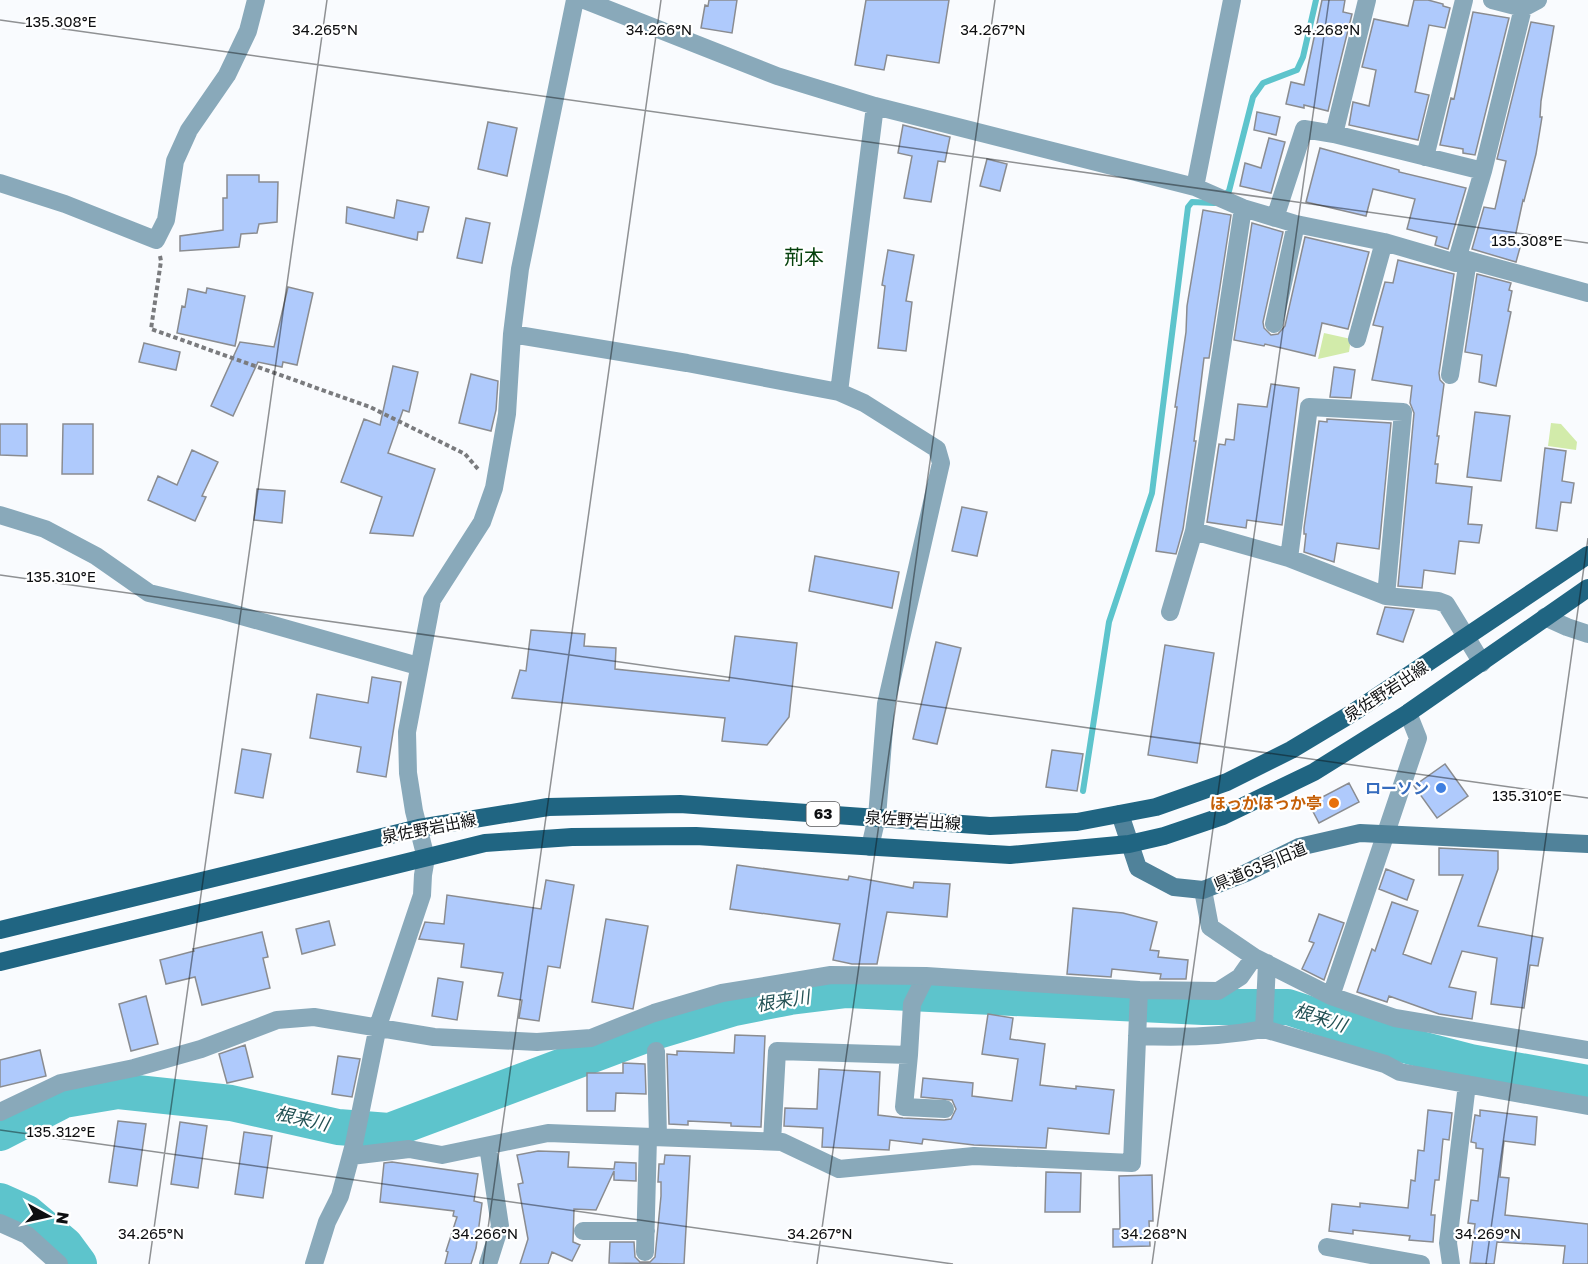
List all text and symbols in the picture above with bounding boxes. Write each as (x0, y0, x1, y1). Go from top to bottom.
text: 135.308°E (25, 12, 97, 30)
text: 34.265°N (292, 20, 358, 38)
text: 34.266°N (626, 20, 692, 38)
text: 34.267°N (960, 20, 1026, 38)
text: 34.268°N (1294, 20, 1360, 38)
text: 135.308°E (1491, 231, 1563, 249)
district label: 荊本 (784, 244, 824, 268)
text: 135.310°E (26, 567, 96, 585)
street label: 泉佐野岩出線 (1340, 656, 1432, 726)
place label: ローソン (1365, 778, 1429, 798)
marker: ローソン (1434, 781, 1448, 795)
text: 135.310°E (1492, 786, 1562, 804)
place label: ほっかほっか亭 (1210, 793, 1322, 813)
marker: ほっかほっか亭 (1327, 796, 1341, 810)
road number: 63 (806, 802, 840, 826)
street label: 泉佐野岩出線 (864, 807, 962, 833)
street label: 泉佐野岩出線 (380, 809, 478, 847)
street label: 県道63号旧道 (1211, 837, 1309, 895)
water label: 根来川 (754, 985, 813, 1015)
water label: 根来川 (1291, 998, 1351, 1036)
water label: 根来川 (273, 1101, 333, 1135)
text: 135.312°E (26, 1122, 96, 1140)
north arrow (18, 1186, 78, 1246)
text: N (52, 1211, 74, 1226)
text: 34.265°N (118, 1224, 184, 1242)
text: 34.266°N (452, 1224, 518, 1242)
text: 34.267°N (787, 1224, 853, 1242)
text: 34.268°N (1121, 1224, 1187, 1242)
text: 34.269°N (1455, 1224, 1521, 1242)

